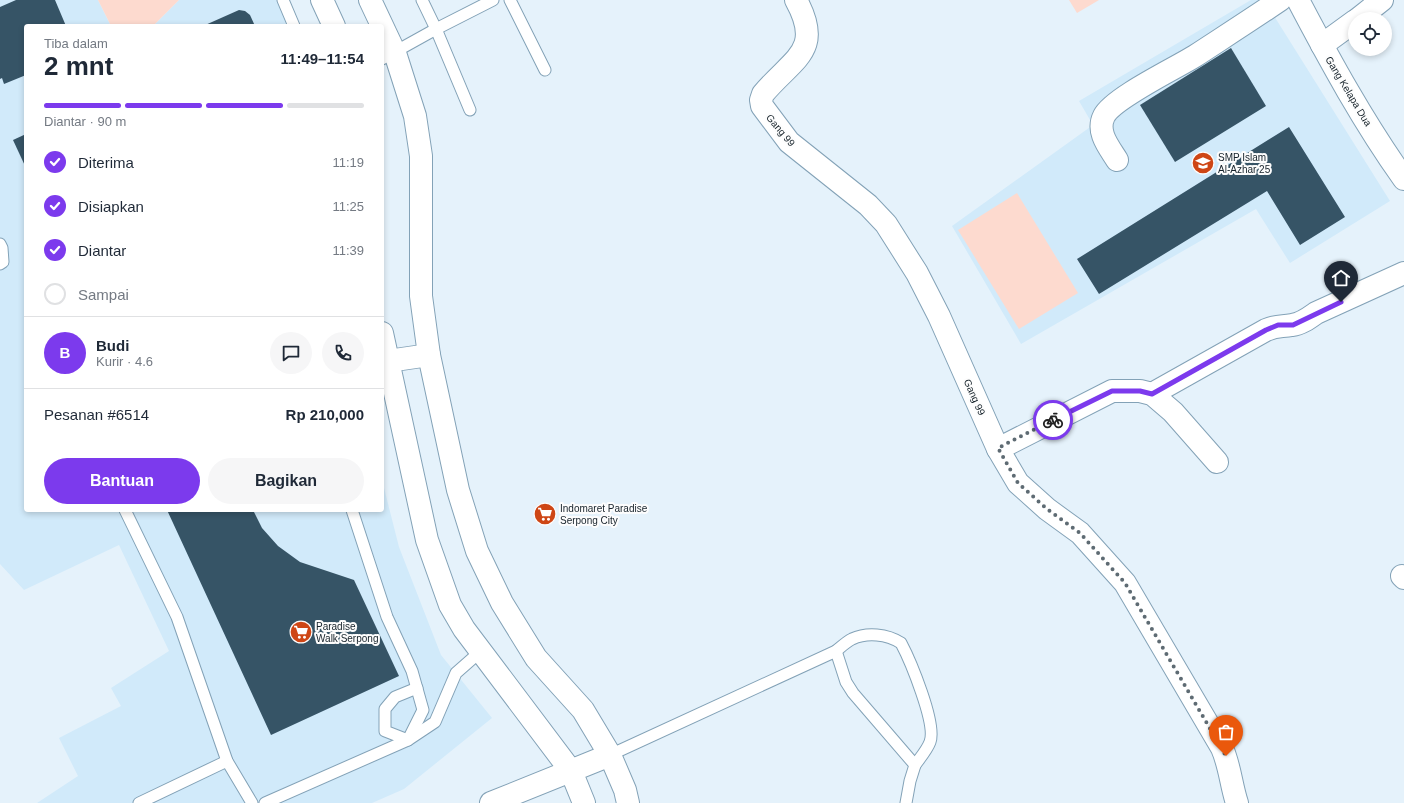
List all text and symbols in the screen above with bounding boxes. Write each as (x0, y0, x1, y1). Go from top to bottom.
map controls (1348, 12, 1392, 56)
button: locate (1348, 12, 1392, 56)
text: Tiba dalam (44, 36, 108, 51)
text: 11:49–11:54 (281, 50, 364, 67)
text: 2 mnt (44, 51, 113, 81)
street label: Gang Kelapa Dua (1323, 54, 1374, 129)
street label: Gang 99 (764, 112, 797, 149)
text: Diantar · 90 m (44, 114, 126, 129)
school or university icon: SMP Islam Al-Azhar 25 (1190, 150, 1216, 176)
icon: check (44, 151, 66, 173)
place label: SMP Islam Al-Azhar 25 (1218, 152, 1271, 175)
text: Diterima (78, 154, 134, 171)
text: 11:19 (332, 155, 364, 170)
icon: check (44, 195, 66, 217)
text: Disiapkan (78, 198, 144, 215)
text: 11:25 (332, 199, 364, 214)
icon: check (44, 239, 66, 261)
text: Diantar (78, 242, 126, 259)
text: 11:39 (332, 243, 364, 258)
pin (1324, 261, 1358, 302)
icon: home (1330, 267, 1352, 289)
text: Sampai (78, 286, 129, 303)
button: chat (270, 332, 312, 374)
button: phone (322, 332, 364, 374)
text: Budi (96, 337, 129, 354)
text: B (60, 344, 70, 361)
text: Kurir · 4.6 (96, 354, 153, 369)
street label: Gang 99 (962, 377, 988, 417)
courier (1033, 400, 1073, 440)
text: Pesanan #6514 (44, 406, 149, 423)
text: Rp 210,000 (286, 406, 364, 423)
icon: bike (1042, 409, 1064, 431)
button: Bantuan (44, 458, 200, 504)
button: Bagikan (208, 458, 364, 504)
supermarket icon: Indomaret Paradise Serpong City (532, 501, 558, 527)
place label: Indomaret Paradise Serpong City (560, 503, 648, 526)
supermarket icon: Paradise Walk Serpong (288, 619, 314, 645)
place label: Paradise Walk Serpong (316, 621, 378, 644)
pin (1209, 715, 1243, 756)
icon: bag (1215, 721, 1237, 743)

